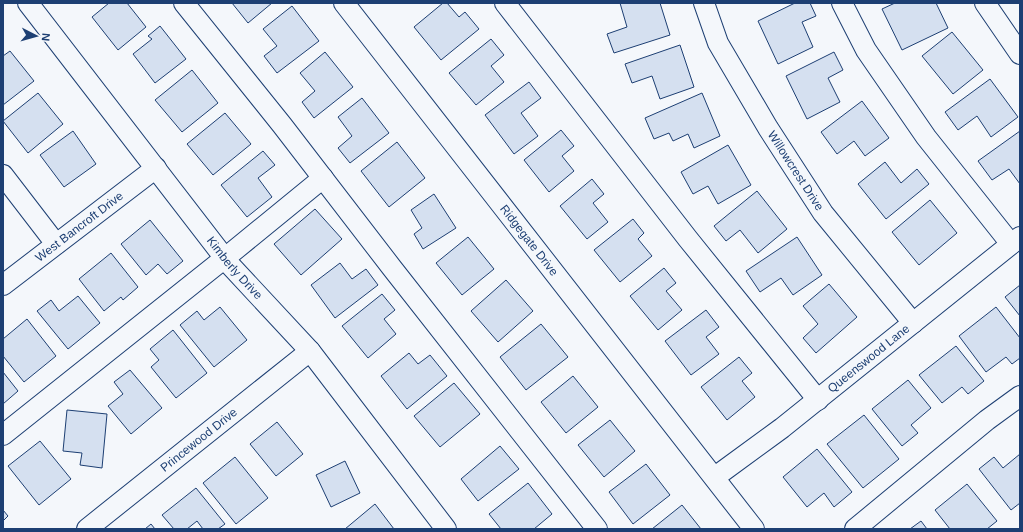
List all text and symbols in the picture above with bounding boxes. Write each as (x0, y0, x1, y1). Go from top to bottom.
north arrow (16, 16, 56, 56)
text: N (40, 32, 52, 42)
street label: Willowcrest Drive (765, 128, 827, 214)
street label: West Bancroft Drive (33, 189, 126, 265)
street label: Ridgegate Drive (497, 202, 561, 279)
street label: Kimberly Drive (204, 234, 265, 302)
street label: Queenswood Lane (825, 321, 913, 396)
street label: Princewood Drive (158, 405, 240, 475)

